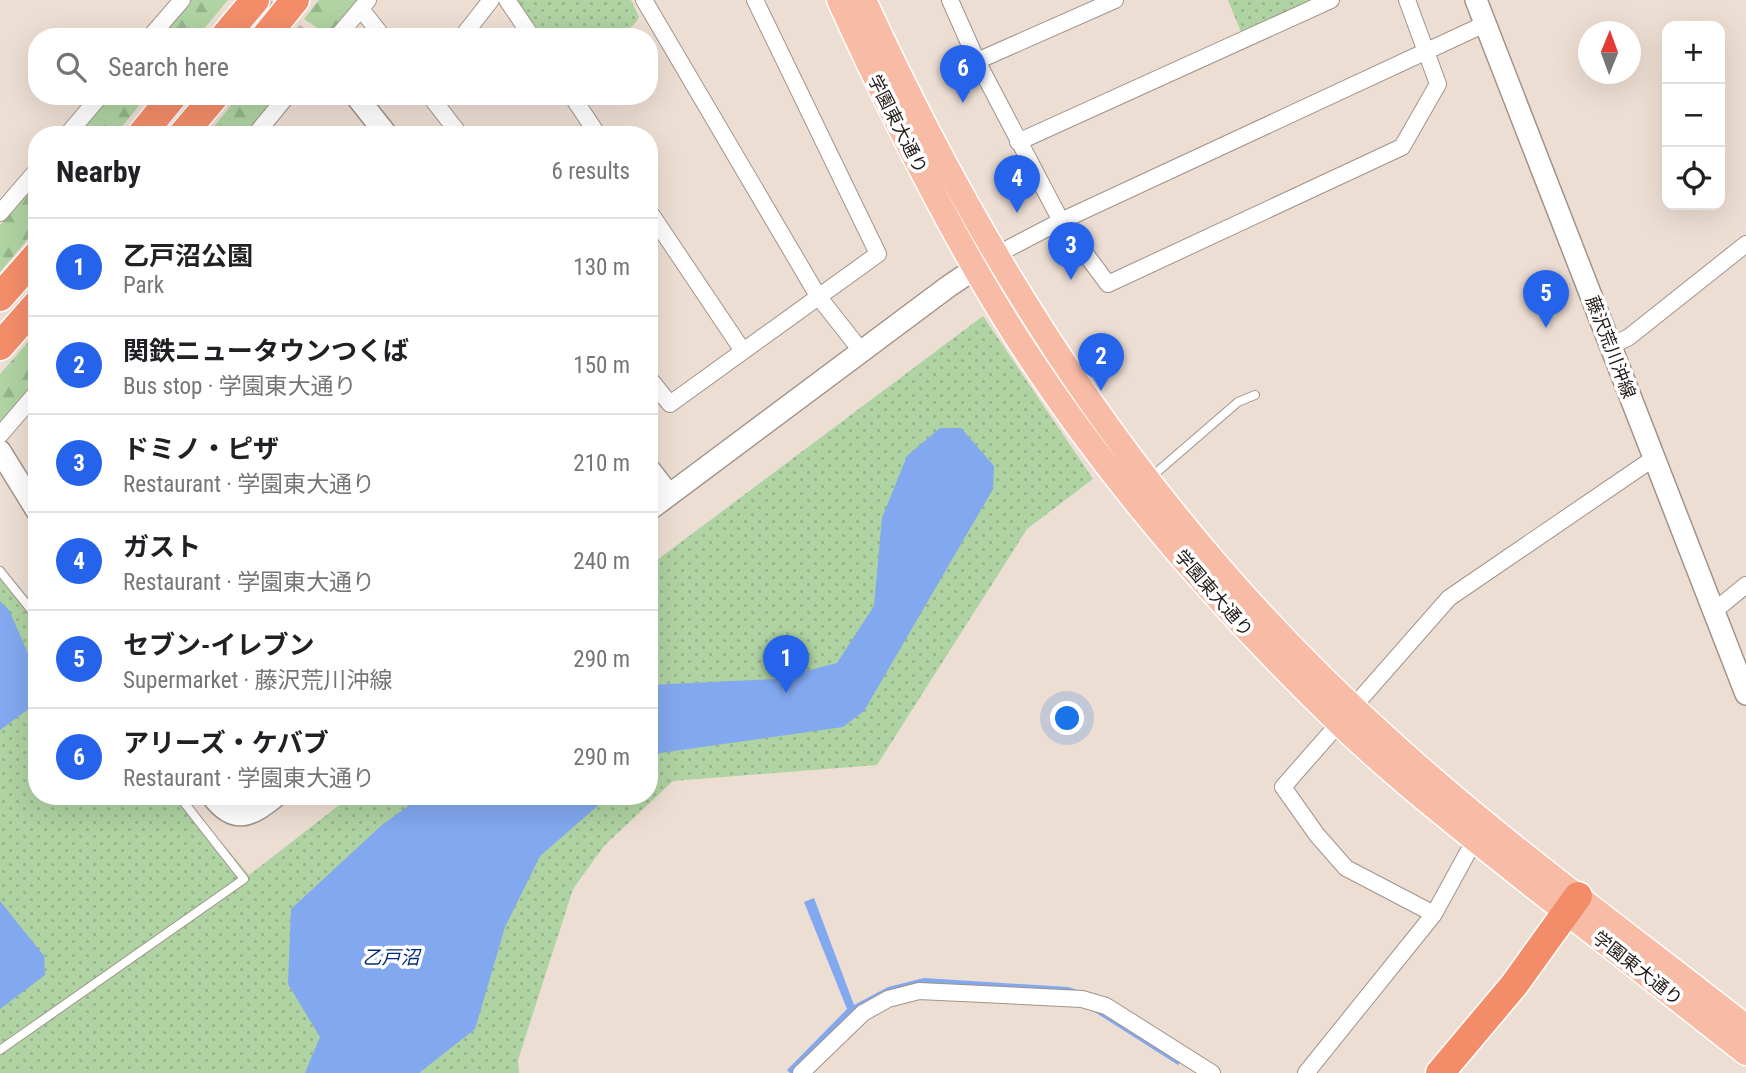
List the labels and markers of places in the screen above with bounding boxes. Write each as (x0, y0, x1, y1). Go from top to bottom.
pin: 6 (940, 45, 986, 103)
pin: 4 (994, 155, 1040, 213)
pin: 3 (1048, 222, 1094, 280)
pin: 5 (1523, 270, 1569, 328)
pin: 2 (1078, 333, 1124, 391)
pin: 1 (763, 635, 809, 693)

